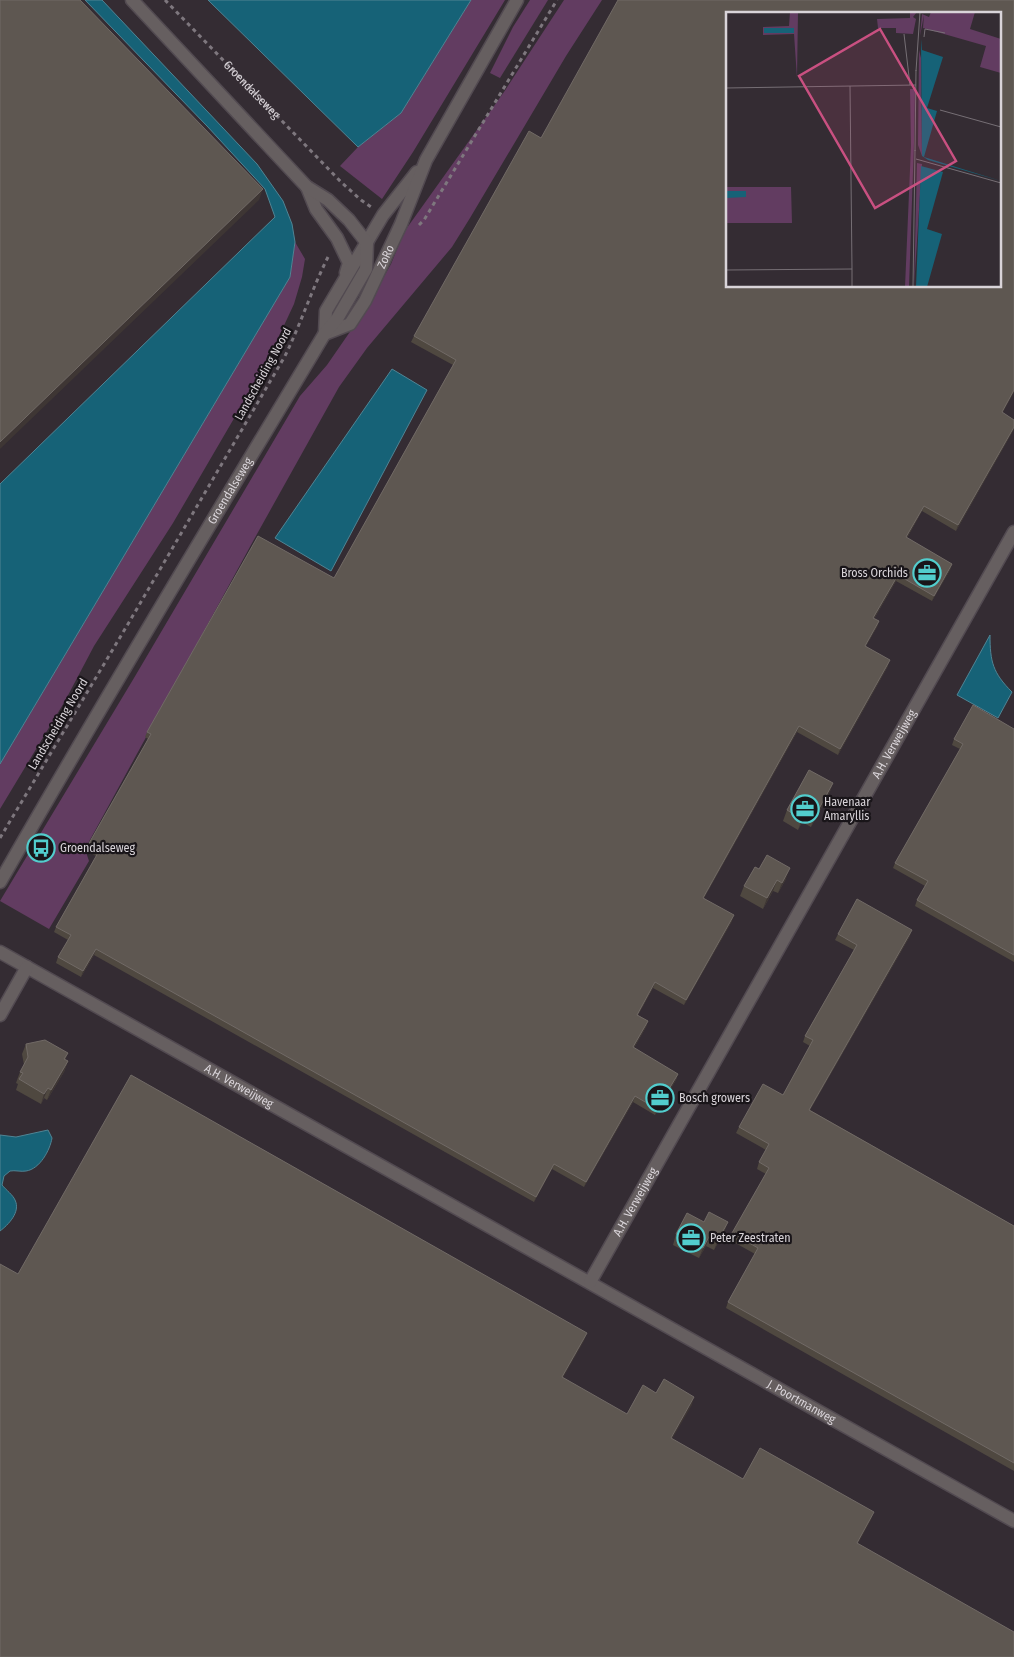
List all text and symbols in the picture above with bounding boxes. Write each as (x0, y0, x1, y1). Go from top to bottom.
inset map (726, 12, 1002, 288)
street label: Groendalseweg (221, 58, 283, 122)
street label: ZoRo (374, 243, 397, 271)
street label: Landscheiding Noord (232, 325, 294, 423)
street label: Groendalseweg (205, 455, 256, 527)
office icon: Bross Orchids (912, 558, 942, 588)
place label: Bross Orchids (841, 566, 908, 580)
street label: Landscheiding Noord (25, 676, 91, 772)
street label: A.H. Verweijweg (869, 707, 919, 781)
office icon: Havenaar Amaryllis (790, 794, 820, 824)
place label: Havenaar Amaryllis (824, 795, 871, 823)
bus stop icon: Groendalseweg (26, 833, 56, 863)
place label: Groendalseweg (60, 841, 135, 855)
street label: A.H. Verweijweg (202, 1061, 276, 1111)
office icon: Bosch growers (645, 1083, 675, 1113)
place label: Bosch growers (679, 1091, 750, 1105)
street label: A.H. Verweijweg (610, 1165, 660, 1239)
office icon: Peter Zeestraten (676, 1223, 706, 1253)
place label: Peter Zeestraten (710, 1231, 791, 1245)
street label: J. Poortmanweg (765, 1377, 838, 1427)

